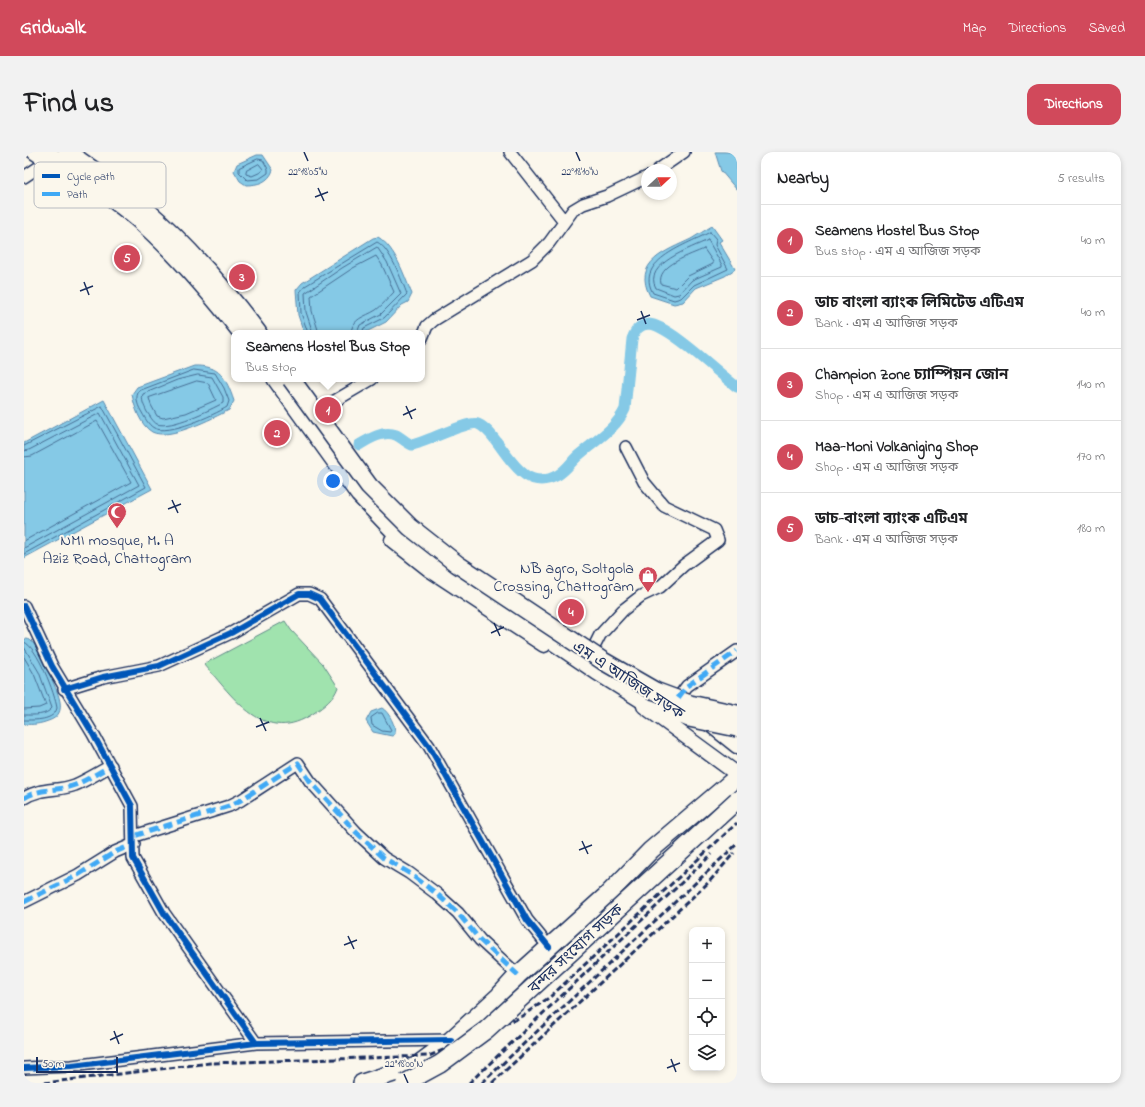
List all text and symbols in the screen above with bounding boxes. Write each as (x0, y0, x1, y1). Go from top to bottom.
text: Gridwalk (20, 15, 86, 42)
text: Map (963, 18, 986, 39)
text: Directions (1008, 18, 1066, 39)
text: Saved (1088, 18, 1125, 39)
text: Find us (24, 84, 114, 125)
button: Directions (1027, 84, 1121, 125)
legend (34, 162, 166, 208)
north arrow (641, 164, 677, 200)
text: 22°18'05"N (288, 165, 328, 180)
text: 22°18'10"N (561, 165, 599, 180)
text: Nearby (777, 166, 829, 191)
text: Cycle path (67, 169, 115, 186)
text: 5 results (1057, 169, 1105, 188)
text: Path (67, 187, 88, 203)
text: Seamens Hostel Bus Stop (815, 220, 979, 242)
text: 1 (788, 231, 792, 250)
text: 40 m (1081, 231, 1105, 250)
text: Bus stop · এম এ আজিজ সড়ক (815, 242, 981, 261)
pin: 5 (114, 243, 140, 273)
pin: 3 (229, 262, 255, 292)
text: ডাচ বাংলা ব্যাংক লিমিটেড এটিএম (815, 292, 1024, 314)
text: 2 (787, 303, 793, 322)
text: 40 m (1081, 303, 1105, 322)
text: Bank · এম এ আজিজ সড়ক (815, 314, 958, 333)
popup (231, 330, 425, 382)
text: Seamens Hostel Bus Stop (246, 336, 410, 358)
text: Bus stop (246, 358, 297, 377)
text: Champion Zone চ্যাম্পিয়ন জোন (815, 364, 1008, 386)
text: 3 (787, 375, 793, 394)
text: 140 m (1077, 375, 1105, 394)
text: Shop · এম এ আজিজ সড়ক (815, 386, 958, 405)
pin: 1 (315, 395, 341, 425)
pin: 2 (264, 418, 290, 448)
text: Maa-Moni Volkaniging Shop (815, 436, 978, 458)
text: 4 (787, 447, 793, 466)
text: 170 m (1077, 447, 1105, 466)
text: Shop · এম এ আজিজ সড়ক (815, 458, 958, 477)
your location (323, 471, 343, 491)
mosque icon: NMI mosque, M. A Aziz Road, Chattogram (106, 501, 128, 529)
text: ডাচ-বাংলা ব্যাংক এটিএম (815, 508, 968, 530)
text: 5 (786, 519, 794, 538)
text: 180 m (1077, 519, 1105, 538)
place label: NMI mosque, M. A Aziz Road, Chattogram (42, 529, 192, 571)
text: Bank · এম এ আজিজ সড়ক (815, 530, 958, 549)
place label: NB agro, Soltgola Crossing, Chattogram (494, 557, 634, 599)
shop icon: NB agro, Soltgola Crossing, Chattogram (637, 565, 659, 593)
pin: 4 (558, 597, 584, 627)
street label: এম এ আজিজ সড়ক (567, 635, 690, 727)
street label: বন্দর সংযোগ সড়ক (523, 898, 630, 1001)
map controls (689, 927, 725, 1071)
button: + (689, 927, 725, 963)
button: − (689, 963, 725, 999)
button: locate (689, 999, 725, 1035)
button: layers (689, 1035, 725, 1071)
scale bar (36, 1055, 118, 1074)
text: 50 m (42, 1056, 64, 1072)
text: 22°18'00"N (385, 1057, 423, 1072)

